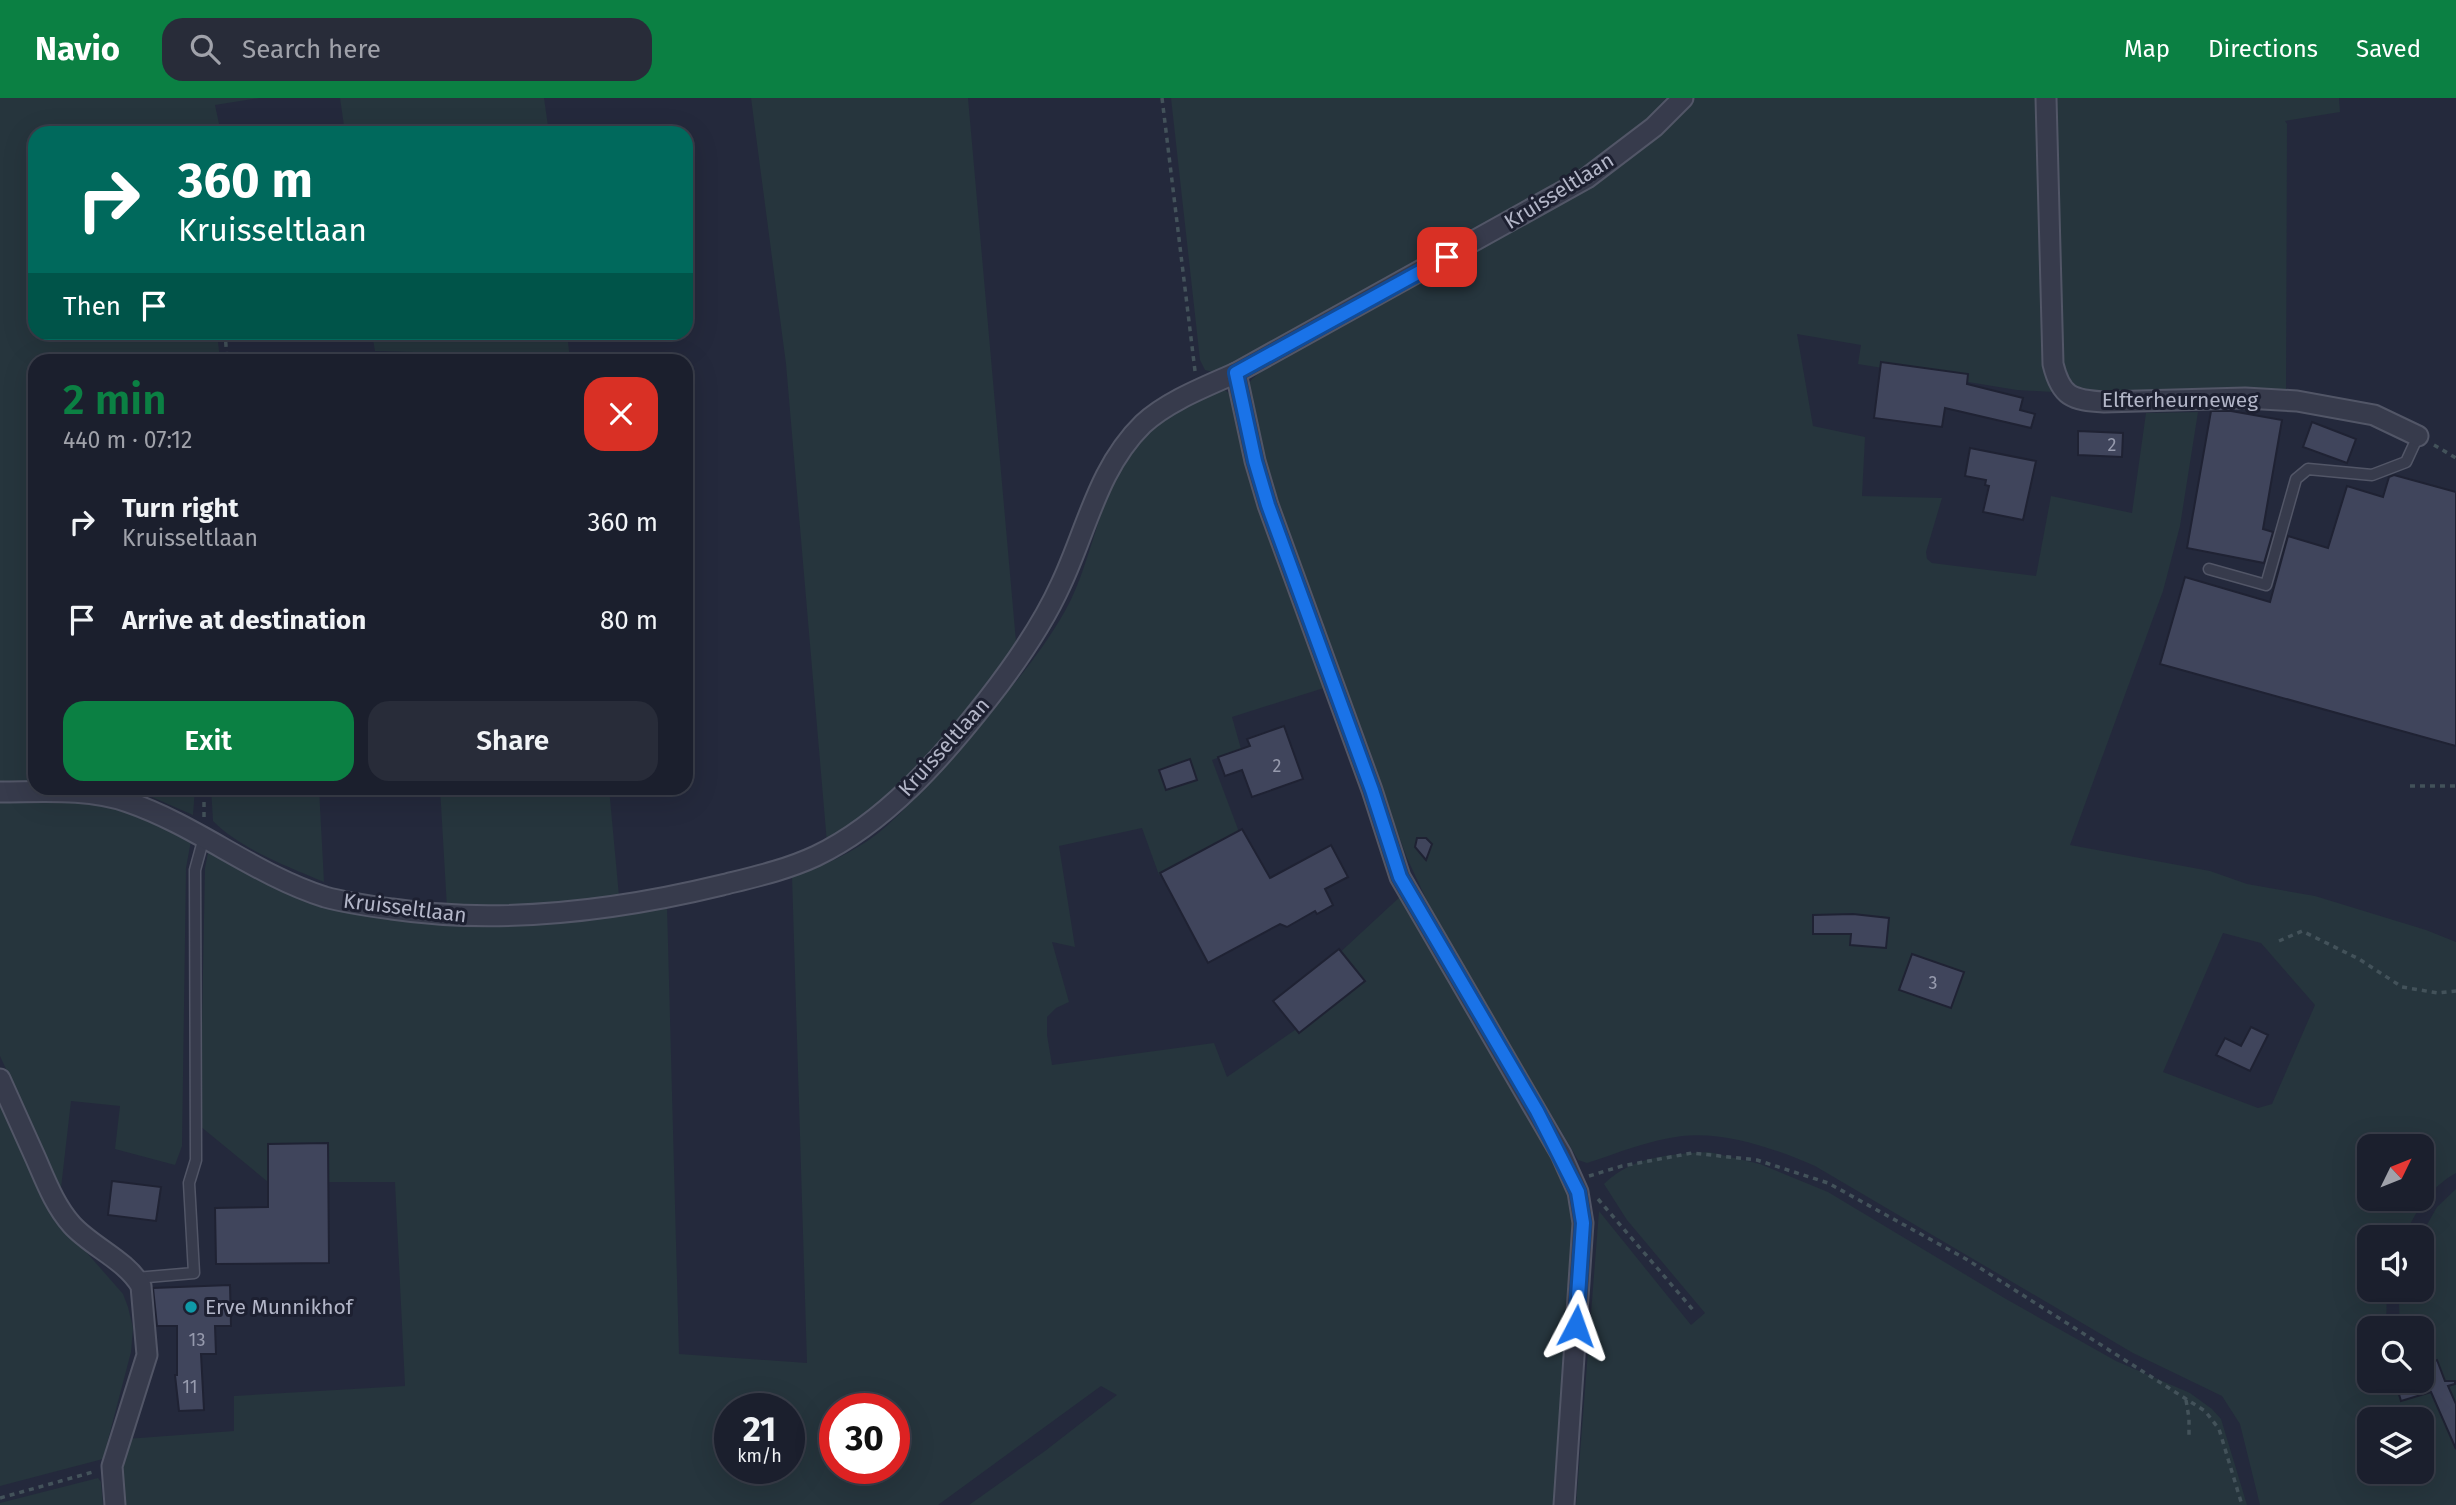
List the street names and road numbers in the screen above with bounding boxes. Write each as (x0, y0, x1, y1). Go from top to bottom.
street label: Kruisseltlaan (1499, 147, 1619, 235)
street label: Elfterheurneweg (2102, 387, 2258, 413)
street label: Kruisseltlaan (893, 692, 995, 802)
street label: Kruisseltlaan (342, 888, 468, 928)

